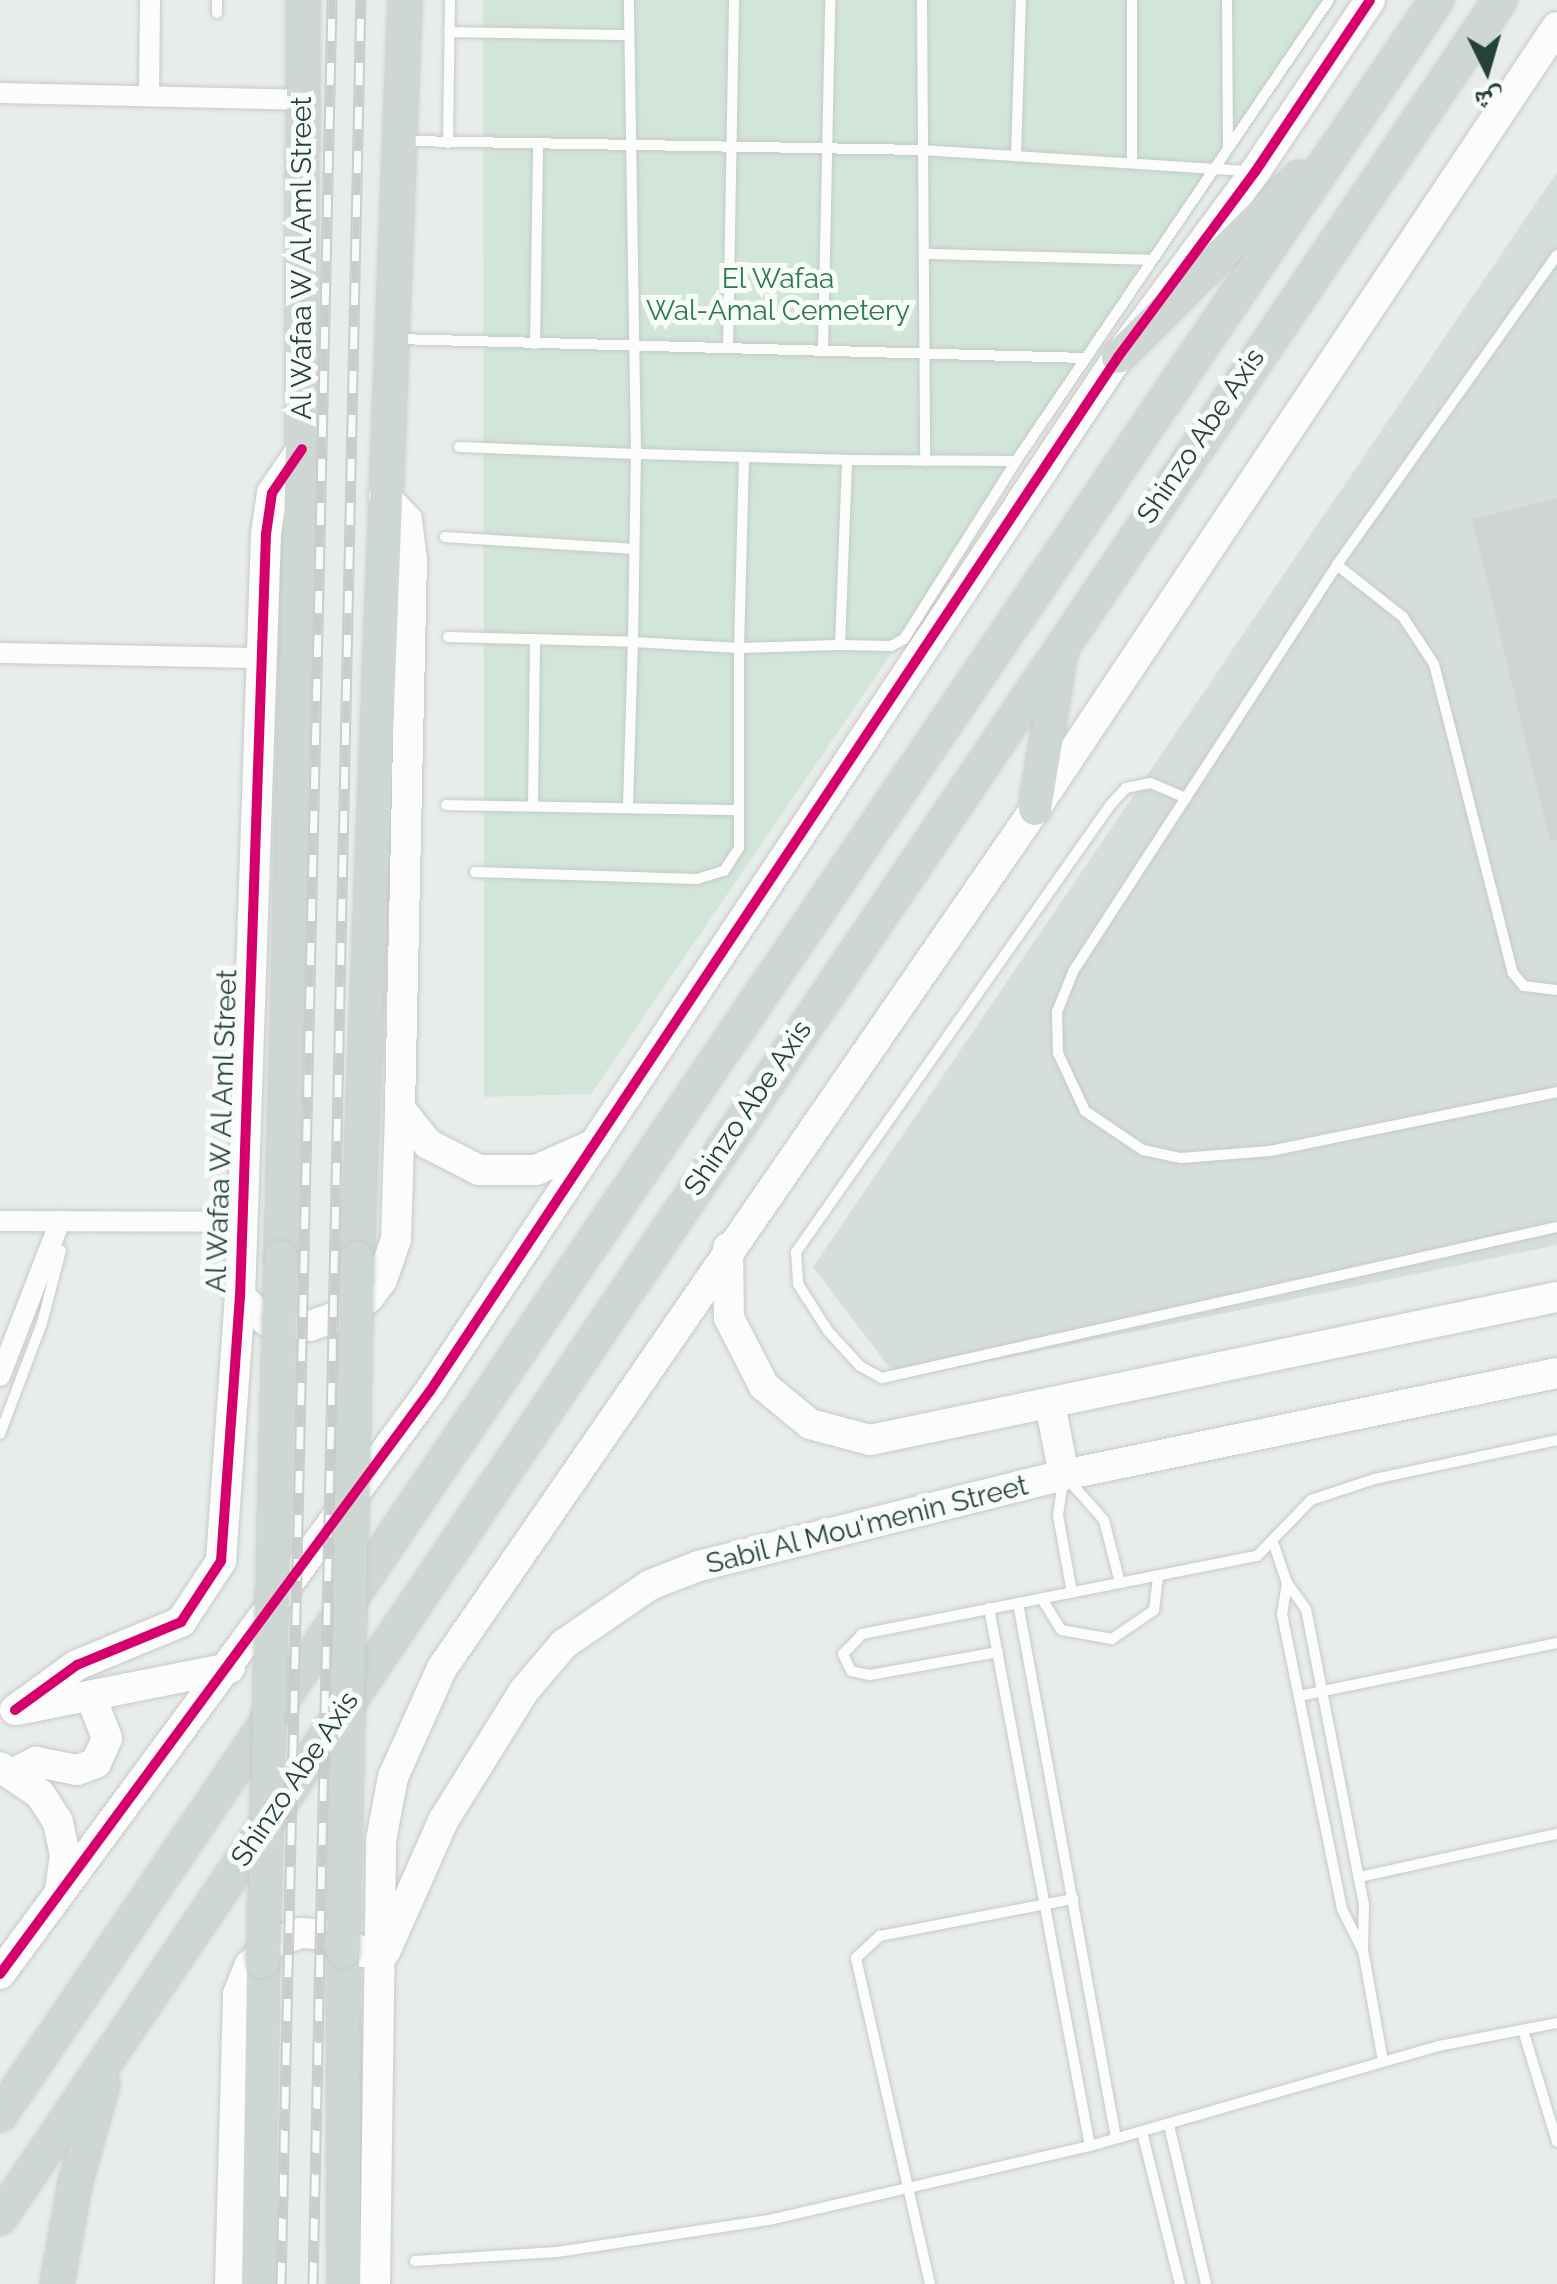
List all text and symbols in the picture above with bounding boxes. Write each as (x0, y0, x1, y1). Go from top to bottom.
north arrow (1437, 20, 1537, 120)
text: ش (1473, 83, 1506, 118)
street label: Al Wafaa W Al Aml Street (285, 93, 319, 423)
park label: El Wafaa Wal-Amal Cemetery (646, 262, 910, 328)
street label: Shinzo Abe Axis (1130, 341, 1272, 531)
street label: Al Wafaa W Al Aml Street (199, 965, 245, 1297)
street label: Shinzo Abe Axis (677, 1013, 819, 1203)
street label: Sabil Al Mou'menin Street (701, 1468, 1033, 1582)
street label: Shinzo Abe Axis (224, 1684, 366, 1874)

